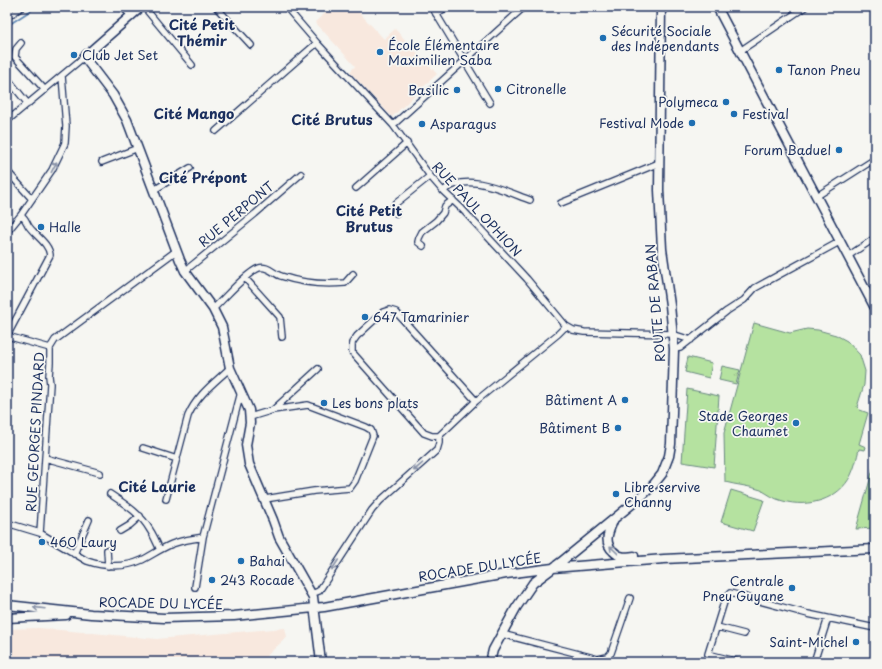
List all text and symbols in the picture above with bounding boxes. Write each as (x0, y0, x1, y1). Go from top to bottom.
district label: Cité Petit Thémir (169, 14, 235, 51)
place label: Sécurité Sociale des Indépendants (611, 21, 719, 55)
marker: Sécurité Sociale des Indépendants (598, 33, 608, 43)
place label: École Élémentaire Maximilien Saba (388, 35, 499, 69)
place label: Club Jet Set (82, 45, 158, 64)
marker: École Élémentaire Maximilien Saba (375, 47, 385, 57)
marker: Club Jet Set (69, 50, 79, 60)
place label: Tanon Pneu (787, 60, 861, 79)
marker: Tanon Pneu (774, 65, 784, 75)
place label: Citronelle (506, 79, 567, 98)
place label: Basilic (408, 80, 449, 99)
marker: Citronelle (493, 84, 503, 94)
marker: Basilic (452, 85, 462, 95)
place label: Polymeca (658, 92, 719, 111)
marker: Polymeca (721, 97, 731, 107)
district label: Cité Mango (154, 103, 234, 124)
place label: Festival (742, 104, 789, 123)
district label: Cité Brutus (291, 109, 373, 130)
marker: Festival (729, 109, 739, 119)
place label: Festival Mode (599, 113, 684, 132)
place label: Asparagus (430, 114, 497, 133)
marker: Festival Mode (687, 118, 697, 128)
marker: Asparagus (417, 119, 427, 129)
place label: Forum Baduel (744, 140, 831, 159)
marker: Forum Baduel (834, 145, 844, 155)
street label: RUE PAUL OPHION (428, 157, 526, 260)
one-way arrow (51, 161, 58, 173)
district label: Cité Prépont (159, 167, 248, 188)
street label: RUE PERPONT (194, 176, 278, 251)
district label: Cité Petit Brutus (336, 200, 402, 237)
place label: Halle (49, 217, 81, 236)
marker: Halle (36, 222, 46, 232)
street label: ROUTE DE RABAN (640, 243, 669, 363)
place label: 647 Tamarinier (373, 307, 469, 326)
marker: 647 Tamarinier (360, 312, 370, 322)
street label: RUE GEORGES PINDARD (21, 351, 48, 513)
place label: Bâtiment A (545, 390, 617, 409)
place label: Les bons plats (332, 393, 418, 412)
marker: Bâtiment A (620, 395, 630, 405)
marker: Les bons plats (319, 398, 329, 408)
place label: Stade Georges Chaumet (698, 406, 789, 440)
place label: Bâtiment B (539, 418, 610, 437)
marker: Stade Georges Chaumet (791, 418, 801, 428)
marker: Bâtiment B (613, 423, 623, 433)
one-way arrow (413, 462, 424, 471)
district label: Cité Laurie (118, 476, 196, 497)
place label: Libre servive Channy (624, 477, 701, 511)
marker: Libre servive Channy (611, 489, 621, 499)
place label: 460 Laury (50, 532, 117, 551)
marker: 460 Laury (37, 537, 47, 547)
one-way arrow (609, 545, 619, 555)
street label: ROCADE DU LYCÉE (417, 547, 543, 586)
place label: Bahai (249, 551, 285, 570)
marker: Bahai (236, 556, 246, 566)
one-way arrow (331, 559, 339, 570)
place label: 243 Rocade (220, 570, 295, 589)
place label: Centrale Pneu Guyane (703, 571, 784, 605)
marker: 243 Rocade (207, 575, 217, 585)
marker: Centrale Pneu Guyane (787, 583, 797, 593)
street label: ROCADE DU LYCÉE (99, 592, 223, 613)
one-way arrow (32, 604, 45, 612)
place label: Saint-Michel (769, 632, 848, 651)
marker: Saint-Michel (851, 637, 861, 647)

